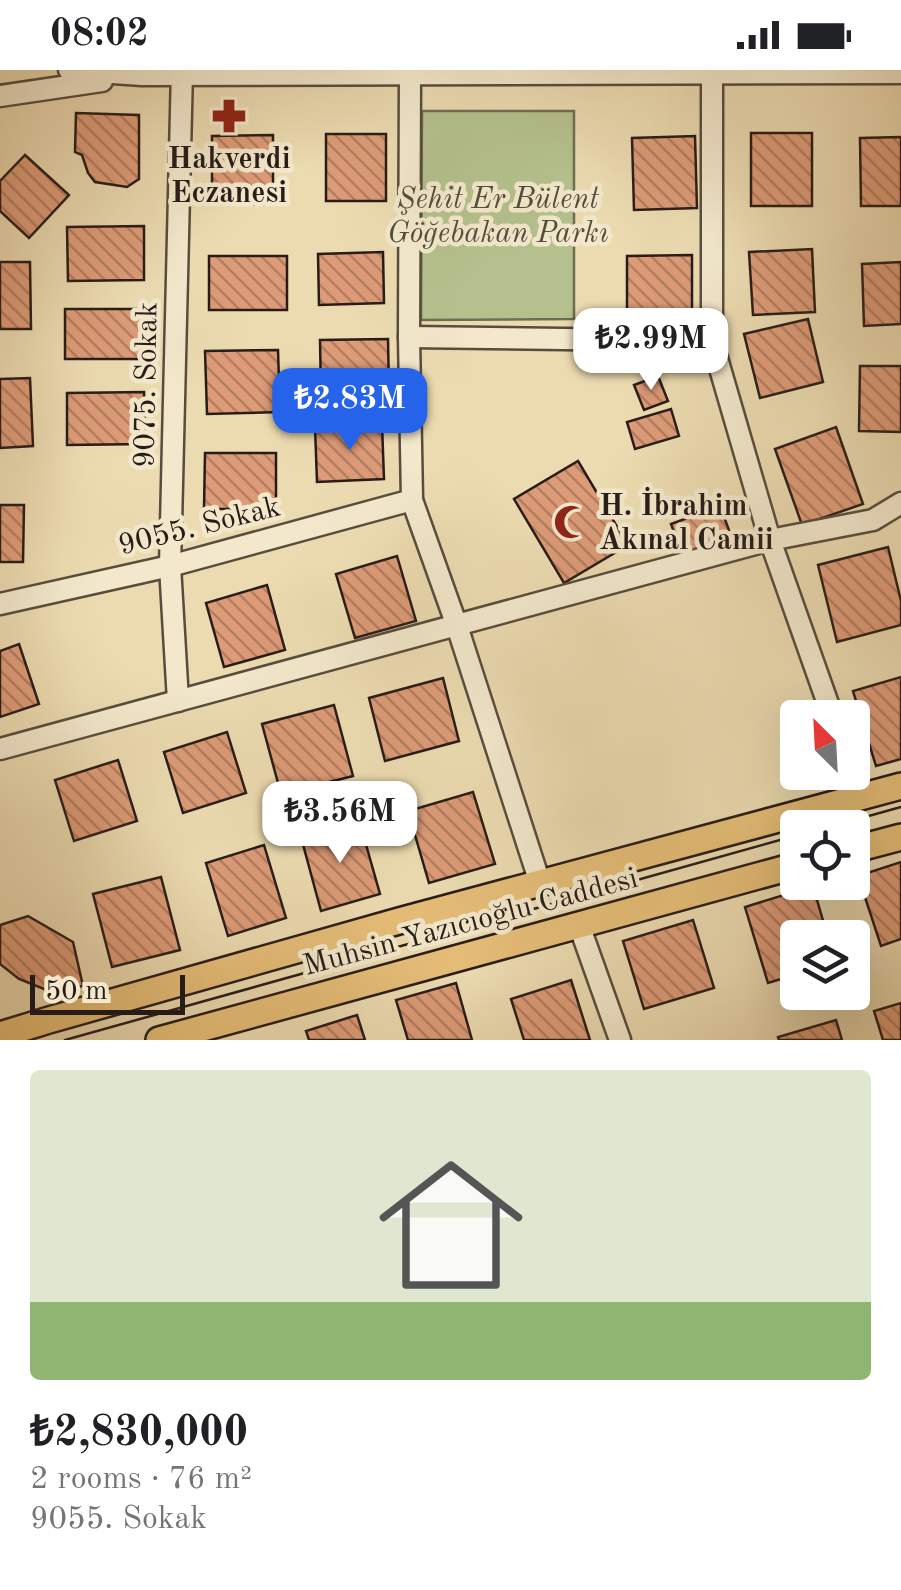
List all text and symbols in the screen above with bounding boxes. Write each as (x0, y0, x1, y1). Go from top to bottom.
text: 08:02 (50, 16, 149, 54)
pharmacy icon: Hakverdi Eczanesi (210, 97, 248, 135)
place label: Hakverdi Eczanesi (167, 145, 291, 209)
park label: Şehit Er Bülent Göğebakan Parkı (387, 185, 609, 249)
street label: 9075. Sokak (131, 302, 163, 468)
pin: ₺2.99M (570, 308, 732, 393)
text: ₺2.99M (595, 324, 707, 356)
pin: ₺2.83M (269, 368, 431, 453)
text: ₺2.83M (294, 384, 406, 416)
place label: H. İbrahim Akınal Camii (599, 486, 774, 556)
street label: 9055. Sokak (115, 492, 284, 562)
mosque icon: H. İbrahim Akınal Camii (552, 503, 590, 541)
north arrow (780, 700, 870, 790)
map controls (780, 700, 870, 1010)
pin: ₺3.56M (259, 781, 421, 866)
text: ₺3.56M (284, 797, 396, 829)
button: locate (780, 810, 870, 900)
street label: Muhsin Yazıcıoğlu Caddesi (300, 864, 641, 982)
button: layers (780, 920, 870, 1010)
scale bar (30, 970, 185, 1014)
text: 50 m (45, 978, 108, 1006)
icon: home (361, 1135, 541, 1315)
text: ₺2,830,000 (30, 1413, 248, 1455)
text: 2 rooms · 76 m² (30, 1464, 252, 1496)
text: 9055. Sokak (30, 1504, 207, 1536)

